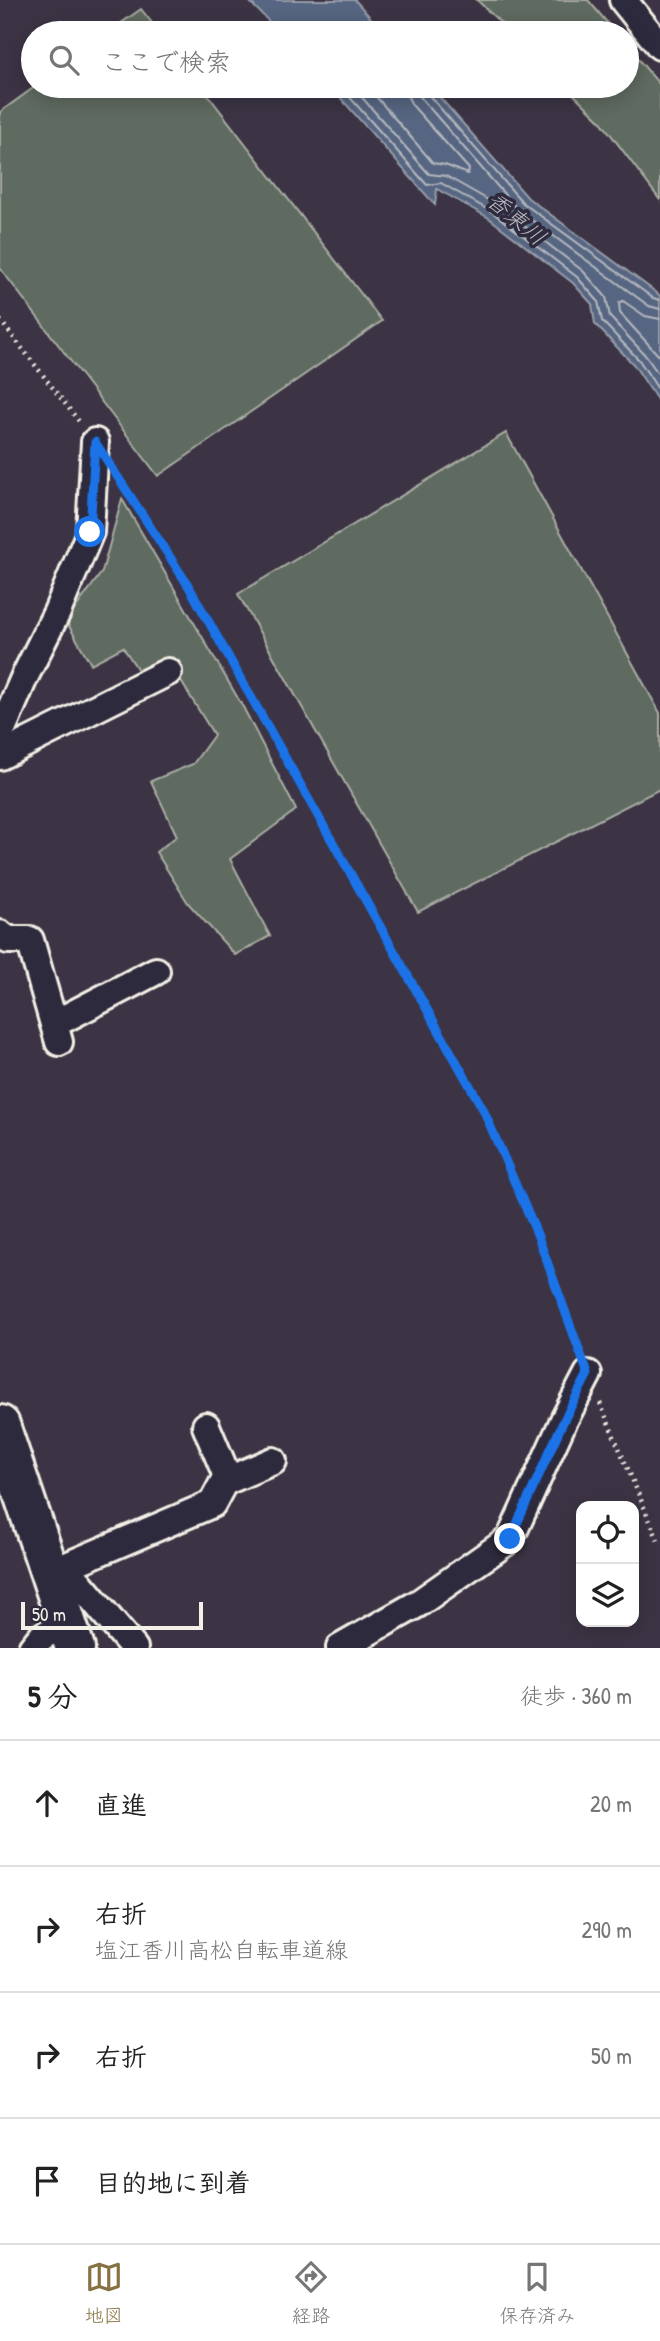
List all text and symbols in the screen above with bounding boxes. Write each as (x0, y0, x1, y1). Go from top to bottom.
search box (21, 21, 639, 98)
icon: search (45, 41, 83, 79)
text: ここで検索 (101, 44, 231, 79)
water label: 香東川 (481, 184, 553, 252)
route start (74, 516, 105, 547)
map controls (576, 1501, 639, 1627)
button: locate (576, 1501, 639, 1564)
route end (494, 1523, 525, 1554)
button: layers (576, 1564, 639, 1627)
scale bar (21, 1599, 203, 1631)
text: 50 m (32, 1601, 66, 1627)
text: 5 分 (28, 1676, 78, 1716)
text: 徒歩 · 360 m (520, 1680, 632, 1711)
icon: ahead (28, 1784, 66, 1822)
text: 直進 (95, 1787, 147, 1822)
text: 20 m (590, 1788, 632, 1819)
text: 右折 (95, 1896, 147, 1931)
icon: right (28, 1910, 66, 1948)
text: 290 m (582, 1914, 632, 1945)
text: 塩江香川高松自転車道線 (95, 1934, 348, 1965)
icon: right (28, 2036, 66, 2074)
text: 右折 (95, 2039, 147, 2074)
text: 50 m (591, 2040, 632, 2071)
icon: arrive (28, 2162, 66, 2200)
text: 目的地に到着 (95, 2165, 251, 2200)
tab: 地図 (85, 2258, 123, 2328)
tab: 経路 (292, 2258, 330, 2328)
tab: 保存済み (499, 2258, 575, 2328)

